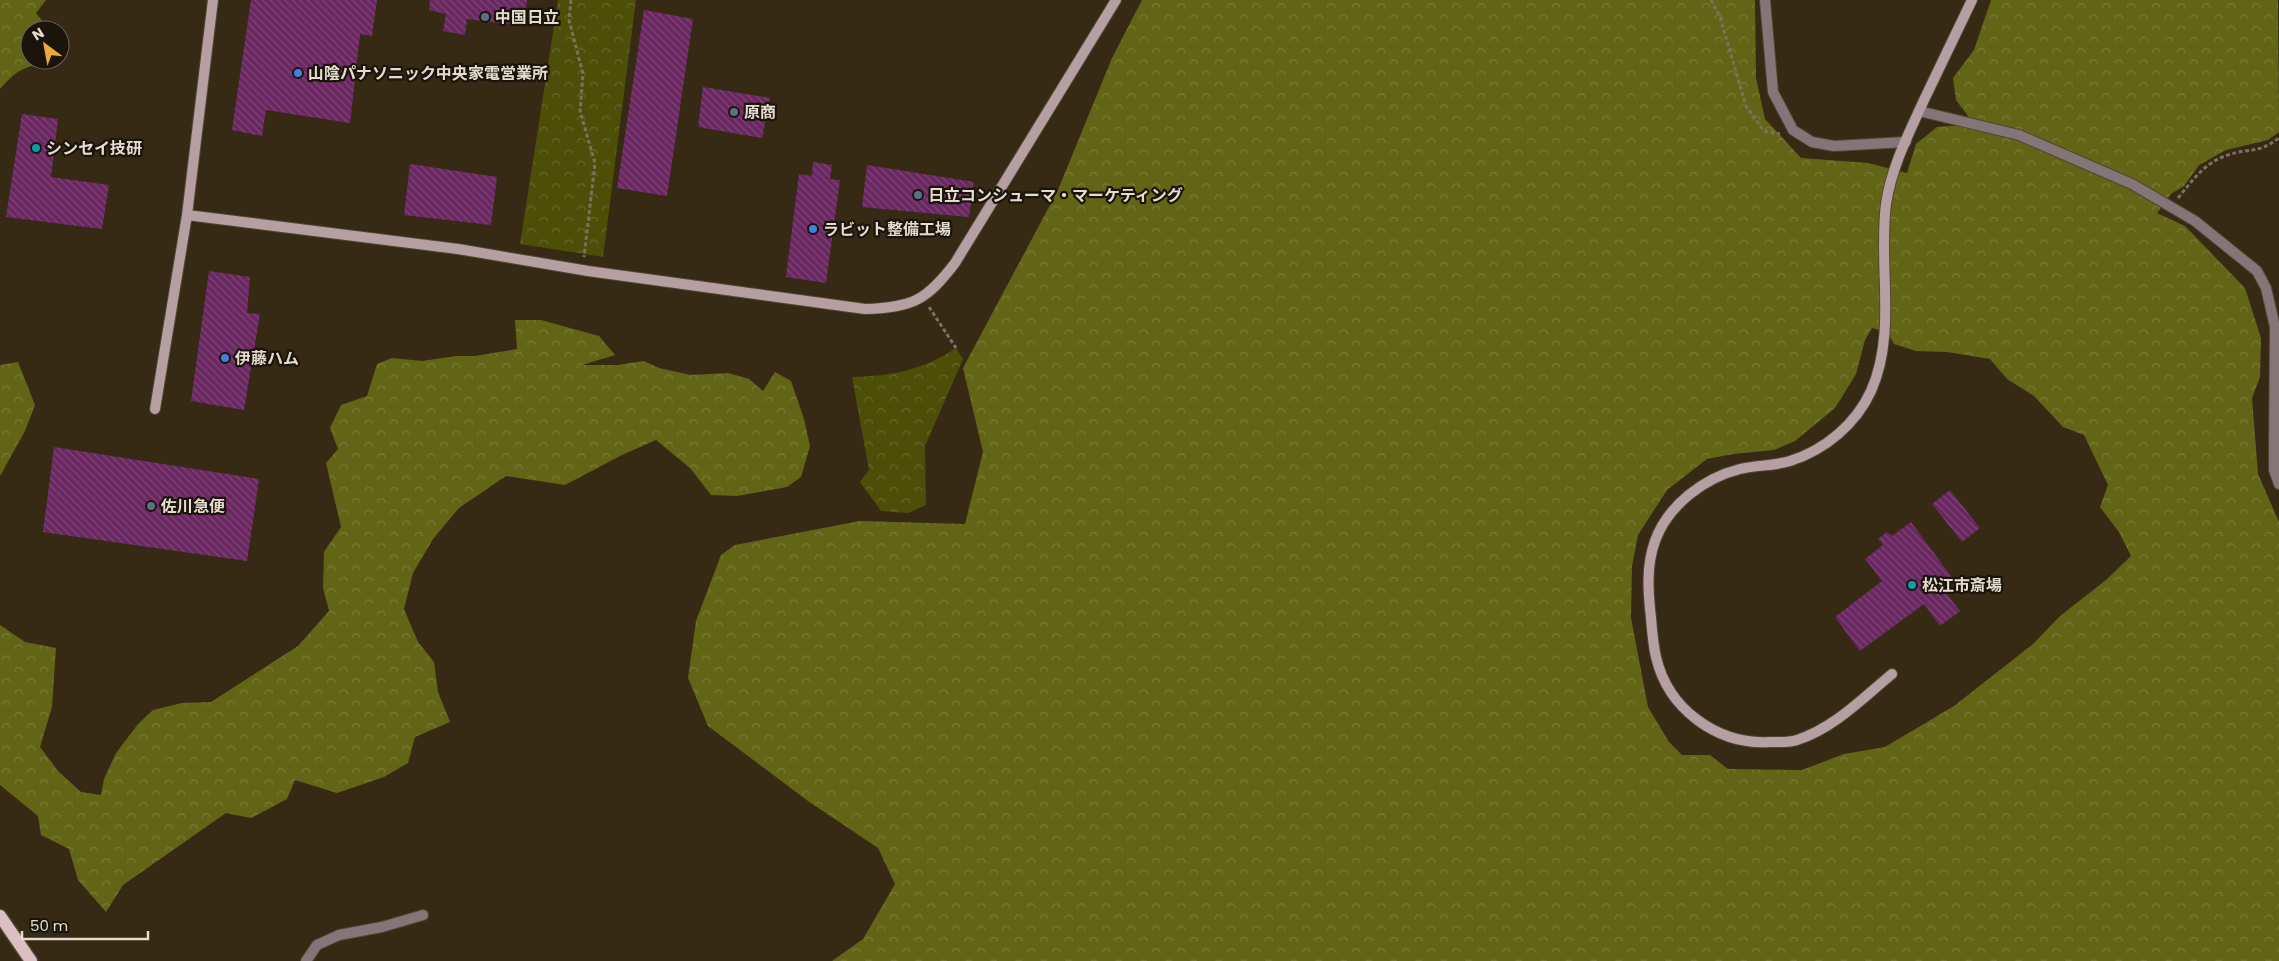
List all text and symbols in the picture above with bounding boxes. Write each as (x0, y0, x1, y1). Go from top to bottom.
place label: 中国日立 (495, 6, 559, 29)
marker: 中国日立 (479, 11, 491, 23)
north arrow (20, 20, 70, 70)
text: N (28, 23, 48, 45)
place label: 山陰パナソニック中央家電営業所 (308, 62, 548, 85)
marker: 山陰パナソニック中央家電営業所 (292, 67, 304, 79)
place label: 原商 (744, 101, 776, 124)
marker: 原商 (728, 106, 740, 118)
place label: シンセイ技研 (46, 137, 142, 160)
marker: シンセイ技研 (30, 142, 42, 154)
place label: 日立コンシューマ・マーケティング (928, 184, 1183, 207)
marker: 日立コンシューマ・マーケティング (912, 189, 924, 201)
place label: ラビット整備工場 (823, 218, 951, 241)
marker: ラビット整備工場 (807, 223, 819, 235)
place label: 伊藤ハム (234, 347, 299, 370)
marker: 伊藤ハム (219, 352, 231, 364)
place label: 佐川急便 (160, 495, 225, 518)
marker: 佐川急便 (145, 500, 157, 512)
place label: 松江市斎場 (1922, 574, 2002, 597)
marker: 松江市斎場 (1906, 579, 1918, 591)
scale bar (22, 908, 149, 940)
text: 50 m (30, 915, 68, 936)

